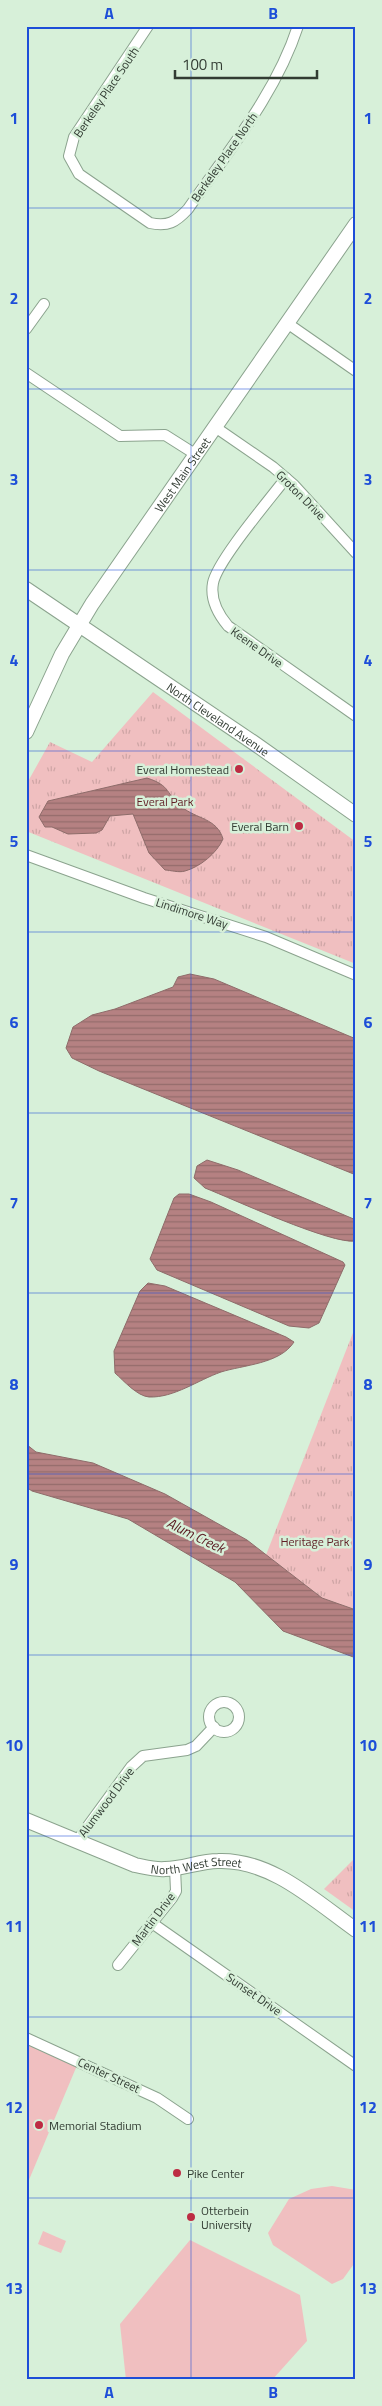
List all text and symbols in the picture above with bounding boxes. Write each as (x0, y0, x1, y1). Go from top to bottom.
text: A (104, 1, 114, 25)
text: B (268, 1, 278, 25)
street label: Berkeley Place South (68, 43, 144, 141)
scale bar (175, 48, 317, 80)
text: 100 m (182, 53, 223, 76)
text: 1 (10, 106, 18, 130)
text: 1 (364, 106, 372, 130)
street label: Berkeley Place North (186, 108, 262, 206)
text: 2 (10, 286, 18, 310)
text: 2 (364, 286, 372, 310)
street label: West Main Street (149, 432, 215, 516)
street label: Groton Drive (272, 466, 330, 524)
text: 3 (10, 467, 18, 491)
text: 3 (364, 467, 372, 491)
street label: Keene Drive (227, 622, 287, 672)
text: 4 (10, 648, 19, 672)
text: 4 (364, 648, 373, 672)
street label: North Cleveland Avenue (163, 677, 274, 761)
place label: Everal Homestead (137, 760, 229, 779)
marker: Everal Homestead (233, 763, 245, 775)
park label: Everal Park (137, 792, 194, 811)
place label: Everal Barn (231, 817, 289, 836)
marker: Everal Barn (293, 820, 305, 832)
text: 5 (10, 829, 19, 853)
text: 5 (364, 829, 373, 853)
street label: Lindimore Way (153, 892, 231, 934)
text: 6 (10, 1010, 19, 1034)
text: 6 (364, 1010, 373, 1034)
text: 7 (10, 1191, 18, 1215)
text: 7 (364, 1191, 372, 1215)
text: 8 (10, 1372, 19, 1396)
text: 8 (364, 1372, 373, 1396)
water label: Alum Creek (163, 1512, 230, 1559)
park label: Heritage Park (281, 1532, 350, 1551)
text: 9 (10, 1552, 19, 1576)
text: 9 (364, 1552, 373, 1576)
text: 10 (5, 1733, 23, 1757)
text: 10 (359, 1733, 377, 1757)
street label: Alumwood Drive (73, 1763, 139, 1841)
street label: North West Street (150, 1851, 244, 1879)
street label: Martin Drive (127, 1888, 179, 1950)
text: 11 (5, 1914, 23, 1938)
text: 11 (359, 1914, 377, 1938)
street label: Sunset Drive (222, 1968, 286, 2020)
street label: Center Street (75, 2052, 144, 2098)
text: 12 (5, 2095, 23, 2119)
text: 12 (359, 2095, 377, 2119)
place label: Memorial Stadium (49, 2116, 142, 2135)
marker: Memorial Stadium (33, 2119, 45, 2131)
place label: Pike Center (187, 2164, 244, 2183)
marker: Pike Center (171, 2167, 183, 2179)
place label: Otterbein University (201, 2201, 252, 2234)
marker: Otterbein University (185, 2211, 197, 2223)
text: 13 (5, 2276, 23, 2300)
text: 13 (359, 2276, 377, 2300)
text: A (104, 2380, 114, 2404)
text: B (268, 2380, 278, 2404)

